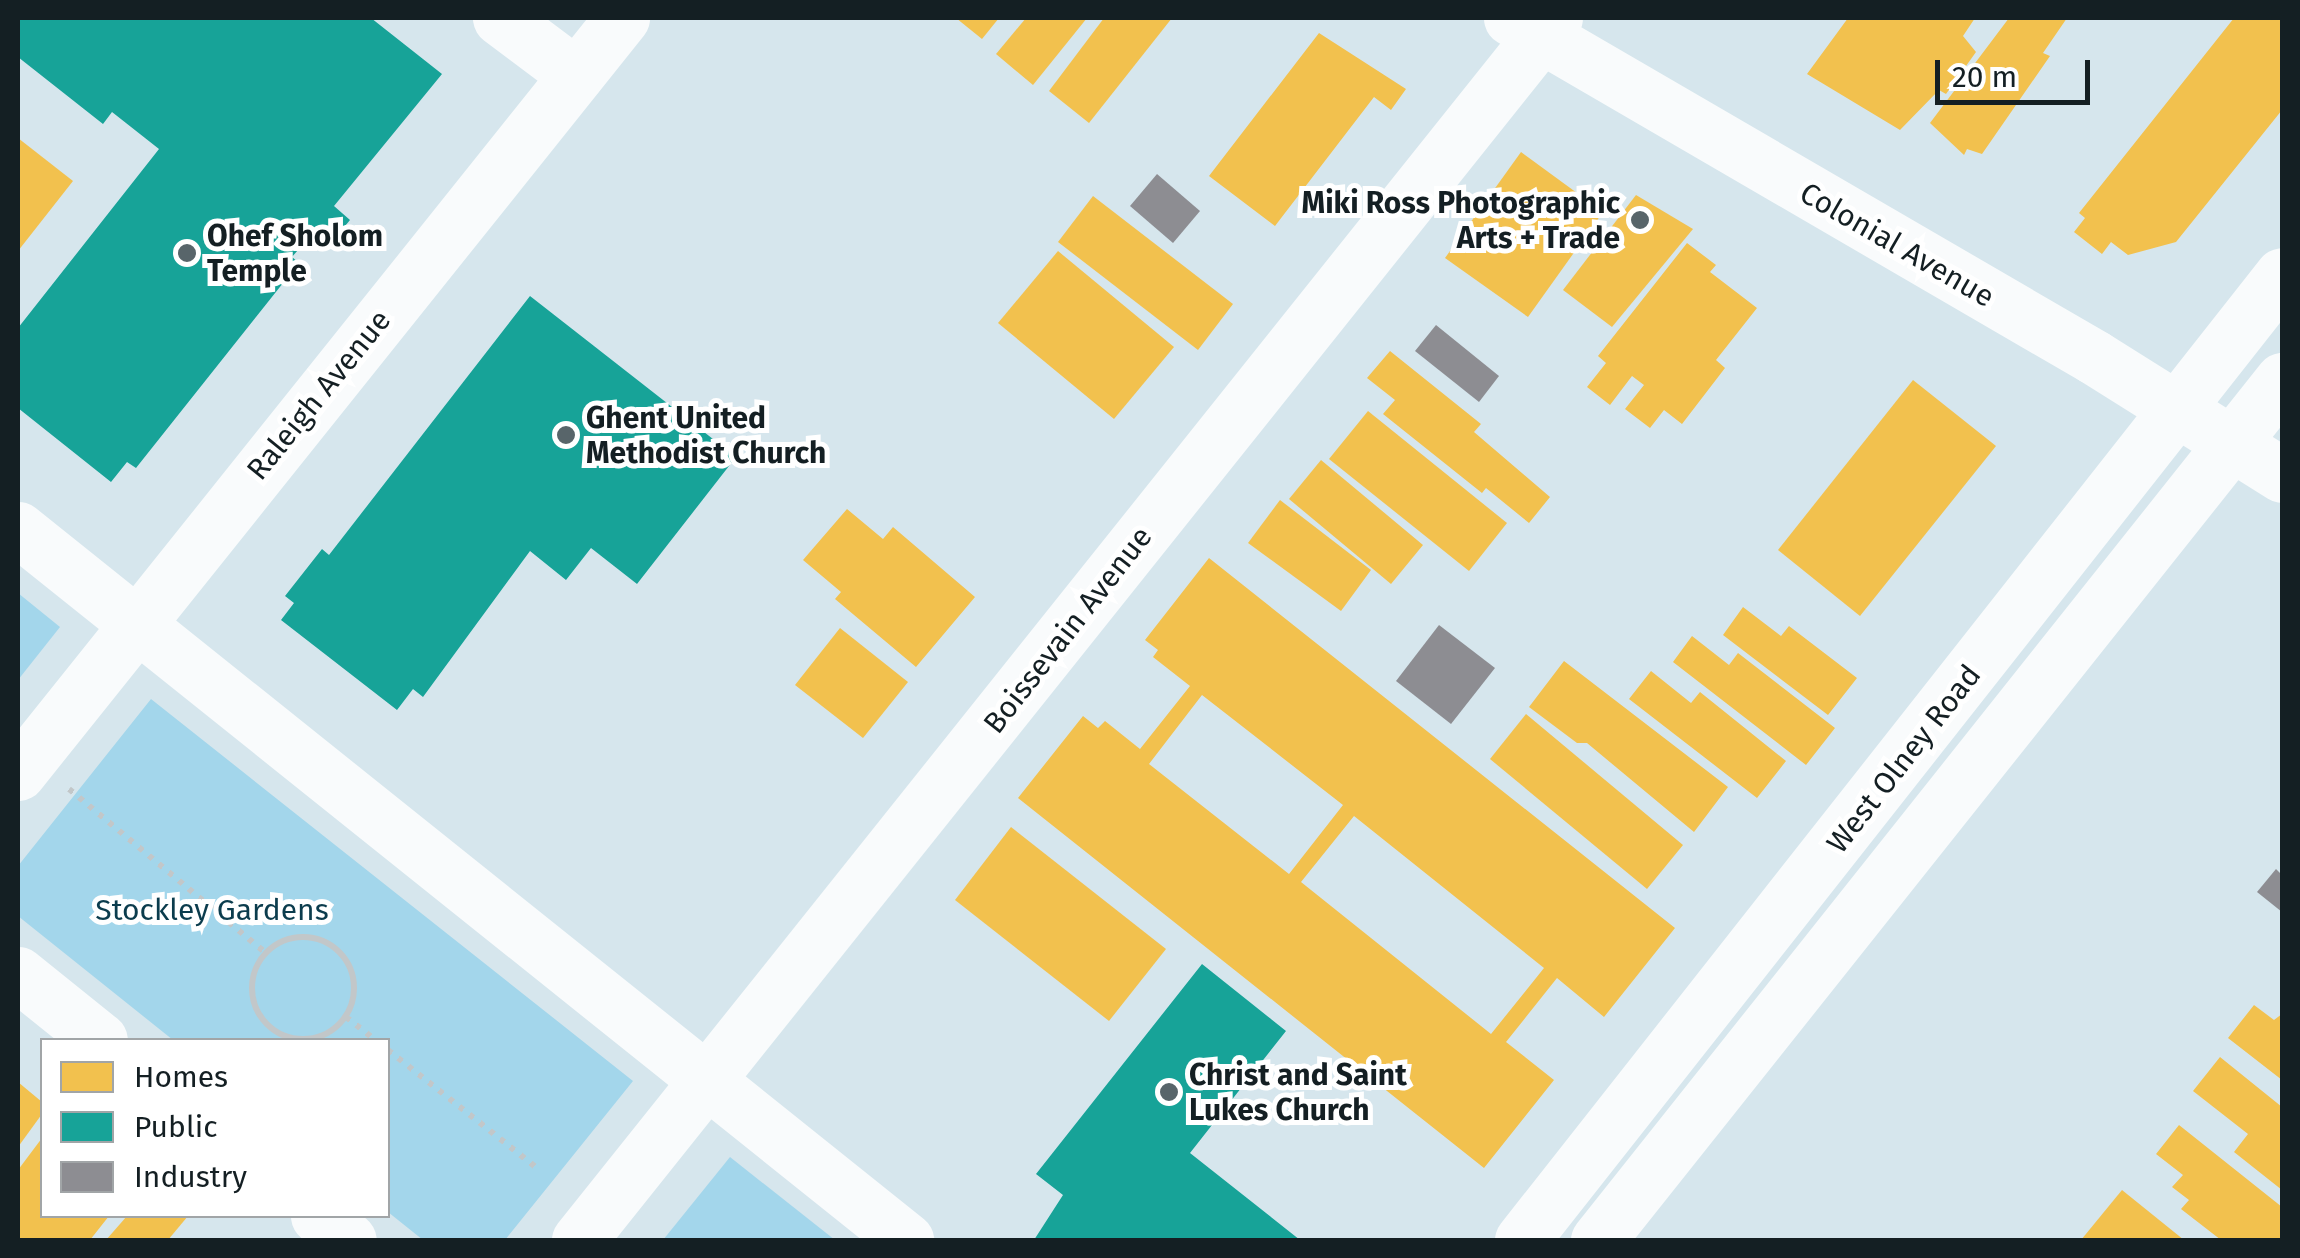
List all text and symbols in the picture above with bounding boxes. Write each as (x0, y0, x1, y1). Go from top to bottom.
scale bar (1940, 40, 2095, 102)
text: 20 m (1952, 59, 2017, 95)
street label: Colonial Avenue (1793, 175, 2001, 315)
place label: Miki Ross Photographic Arts + Trade (1302, 185, 1620, 256)
marker: Miki Ross Photographic Arts + Trade (1629, 209, 1651, 231)
place label: Ohef Sholom Temple (207, 218, 383, 288)
marker: Ohef Sholom Temple (176, 242, 198, 264)
street label: Raleigh Avenue (240, 303, 398, 487)
place label: Ghent United Methodist Church (586, 400, 826, 470)
marker: Ghent United Methodist Church (555, 424, 577, 446)
street label: Boissevain Avenue (976, 519, 1160, 741)
street label: West Olney Road (1819, 658, 1989, 860)
park label: Stockley Gardens (95, 892, 329, 928)
legend (40, 1038, 390, 1218)
place label: Christ and Saint Lukes Church (1189, 1057, 1407, 1128)
text: Homes (134, 1059, 228, 1095)
marker: Christ and Saint Lukes Church (1158, 1081, 1180, 1103)
text: Public (134, 1109, 218, 1145)
text: Industry (134, 1159, 247, 1195)

